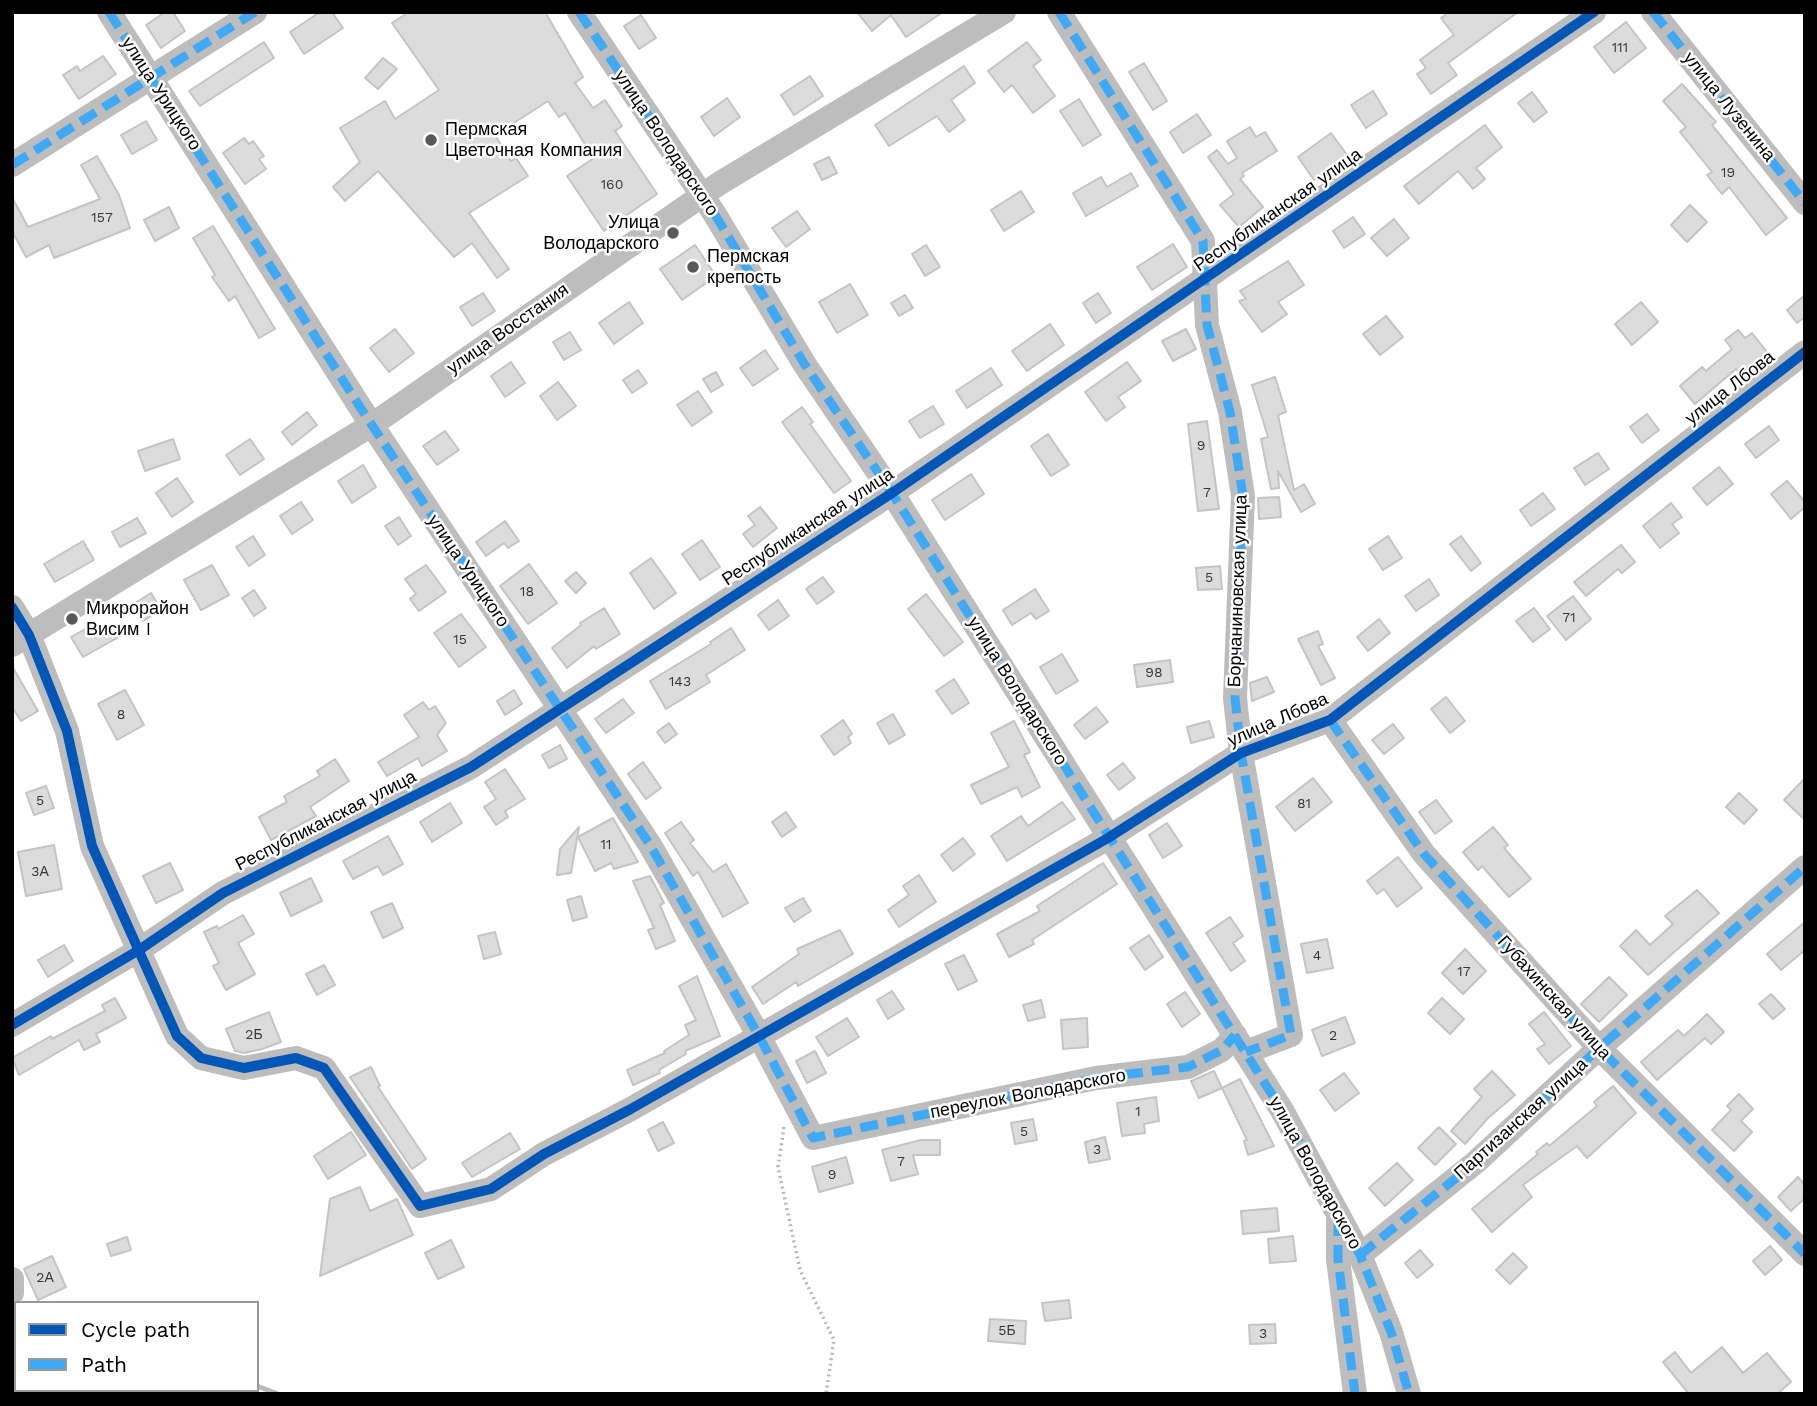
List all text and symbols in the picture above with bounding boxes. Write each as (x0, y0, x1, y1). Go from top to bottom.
street label: улица Урицкого (116, 33, 206, 155)
house number: 111 (1612, 40, 1628, 56)
street label: улица Лузенина (1678, 48, 1780, 166)
street label: улица Володарского (609, 66, 723, 220)
place label: Пермская Цветочная Компания (445, 119, 622, 162)
marker: Пермская Цветочная Компания (423, 132, 439, 148)
street label: Республиканская улица (1190, 144, 1366, 276)
house number: 19 (1721, 165, 1735, 181)
house number: 160 (601, 177, 623, 193)
house number: 157 (91, 210, 113, 226)
place label: Улица Володарского (543, 212, 659, 255)
marker: Улица Володарского (665, 225, 681, 241)
place label: Пермская крепость (707, 246, 789, 288)
marker: Пермская крепость (685, 259, 701, 275)
street label: улица Восстания (443, 279, 573, 379)
street label: улица Лбова (1681, 346, 1779, 430)
house number: 9 (1197, 438, 1205, 454)
street label: Республиканская улица (718, 463, 898, 591)
house number: 7 (1203, 485, 1211, 501)
street label: Борчаниновская улица (1224, 494, 1252, 688)
street label: улица Урицкого (422, 511, 514, 631)
house number: 5 (1205, 570, 1213, 586)
house number: 18 (520, 584, 534, 600)
place label: Микрорайон Висим I (86, 598, 189, 640)
house number: 71 (1562, 610, 1576, 626)
marker: Микрорайон Висим I (64, 611, 80, 627)
street label: улица Володарского (962, 613, 1072, 769)
house number: 15 (453, 632, 467, 648)
house number: 98 (1145, 665, 1163, 681)
house number: 143 (669, 674, 691, 690)
street label: улица Лбова (1225, 688, 1331, 752)
house number: 8 (117, 707, 125, 723)
street label: Республиканская улица (232, 766, 420, 876)
house number: 5 (36, 793, 44, 809)
house number: 81 (1297, 796, 1311, 812)
house number: 11 (601, 837, 611, 853)
house number: 3А (31, 864, 49, 880)
street label: Губахинская улица (1493, 932, 1615, 1064)
house number: 4 (1313, 948, 1321, 964)
house number: 17 (1457, 964, 1471, 980)
house number: 2Б (245, 1027, 263, 1043)
house number: 2 (1329, 1028, 1337, 1044)
street label: Партизанская улица (1450, 1054, 1592, 1184)
street label: переулок Володарского (928, 1064, 1128, 1124)
street label: улица Володарского (1264, 1093, 1366, 1253)
house number: 1 (1135, 1104, 1141, 1120)
house number: 5 (1020, 1124, 1028, 1140)
house number: 3 (1093, 1142, 1101, 1158)
house number: 7 (897, 1154, 905, 1170)
house number: 9 (828, 1167, 836, 1183)
house number: 2А (36, 1270, 54, 1286)
legend (14, 1301, 259, 1392)
text: Cycle path (81, 1317, 190, 1342)
house number: 5Б (998, 1323, 1016, 1339)
house number: 3 (1259, 1326, 1267, 1342)
text: Path (81, 1352, 127, 1377)

